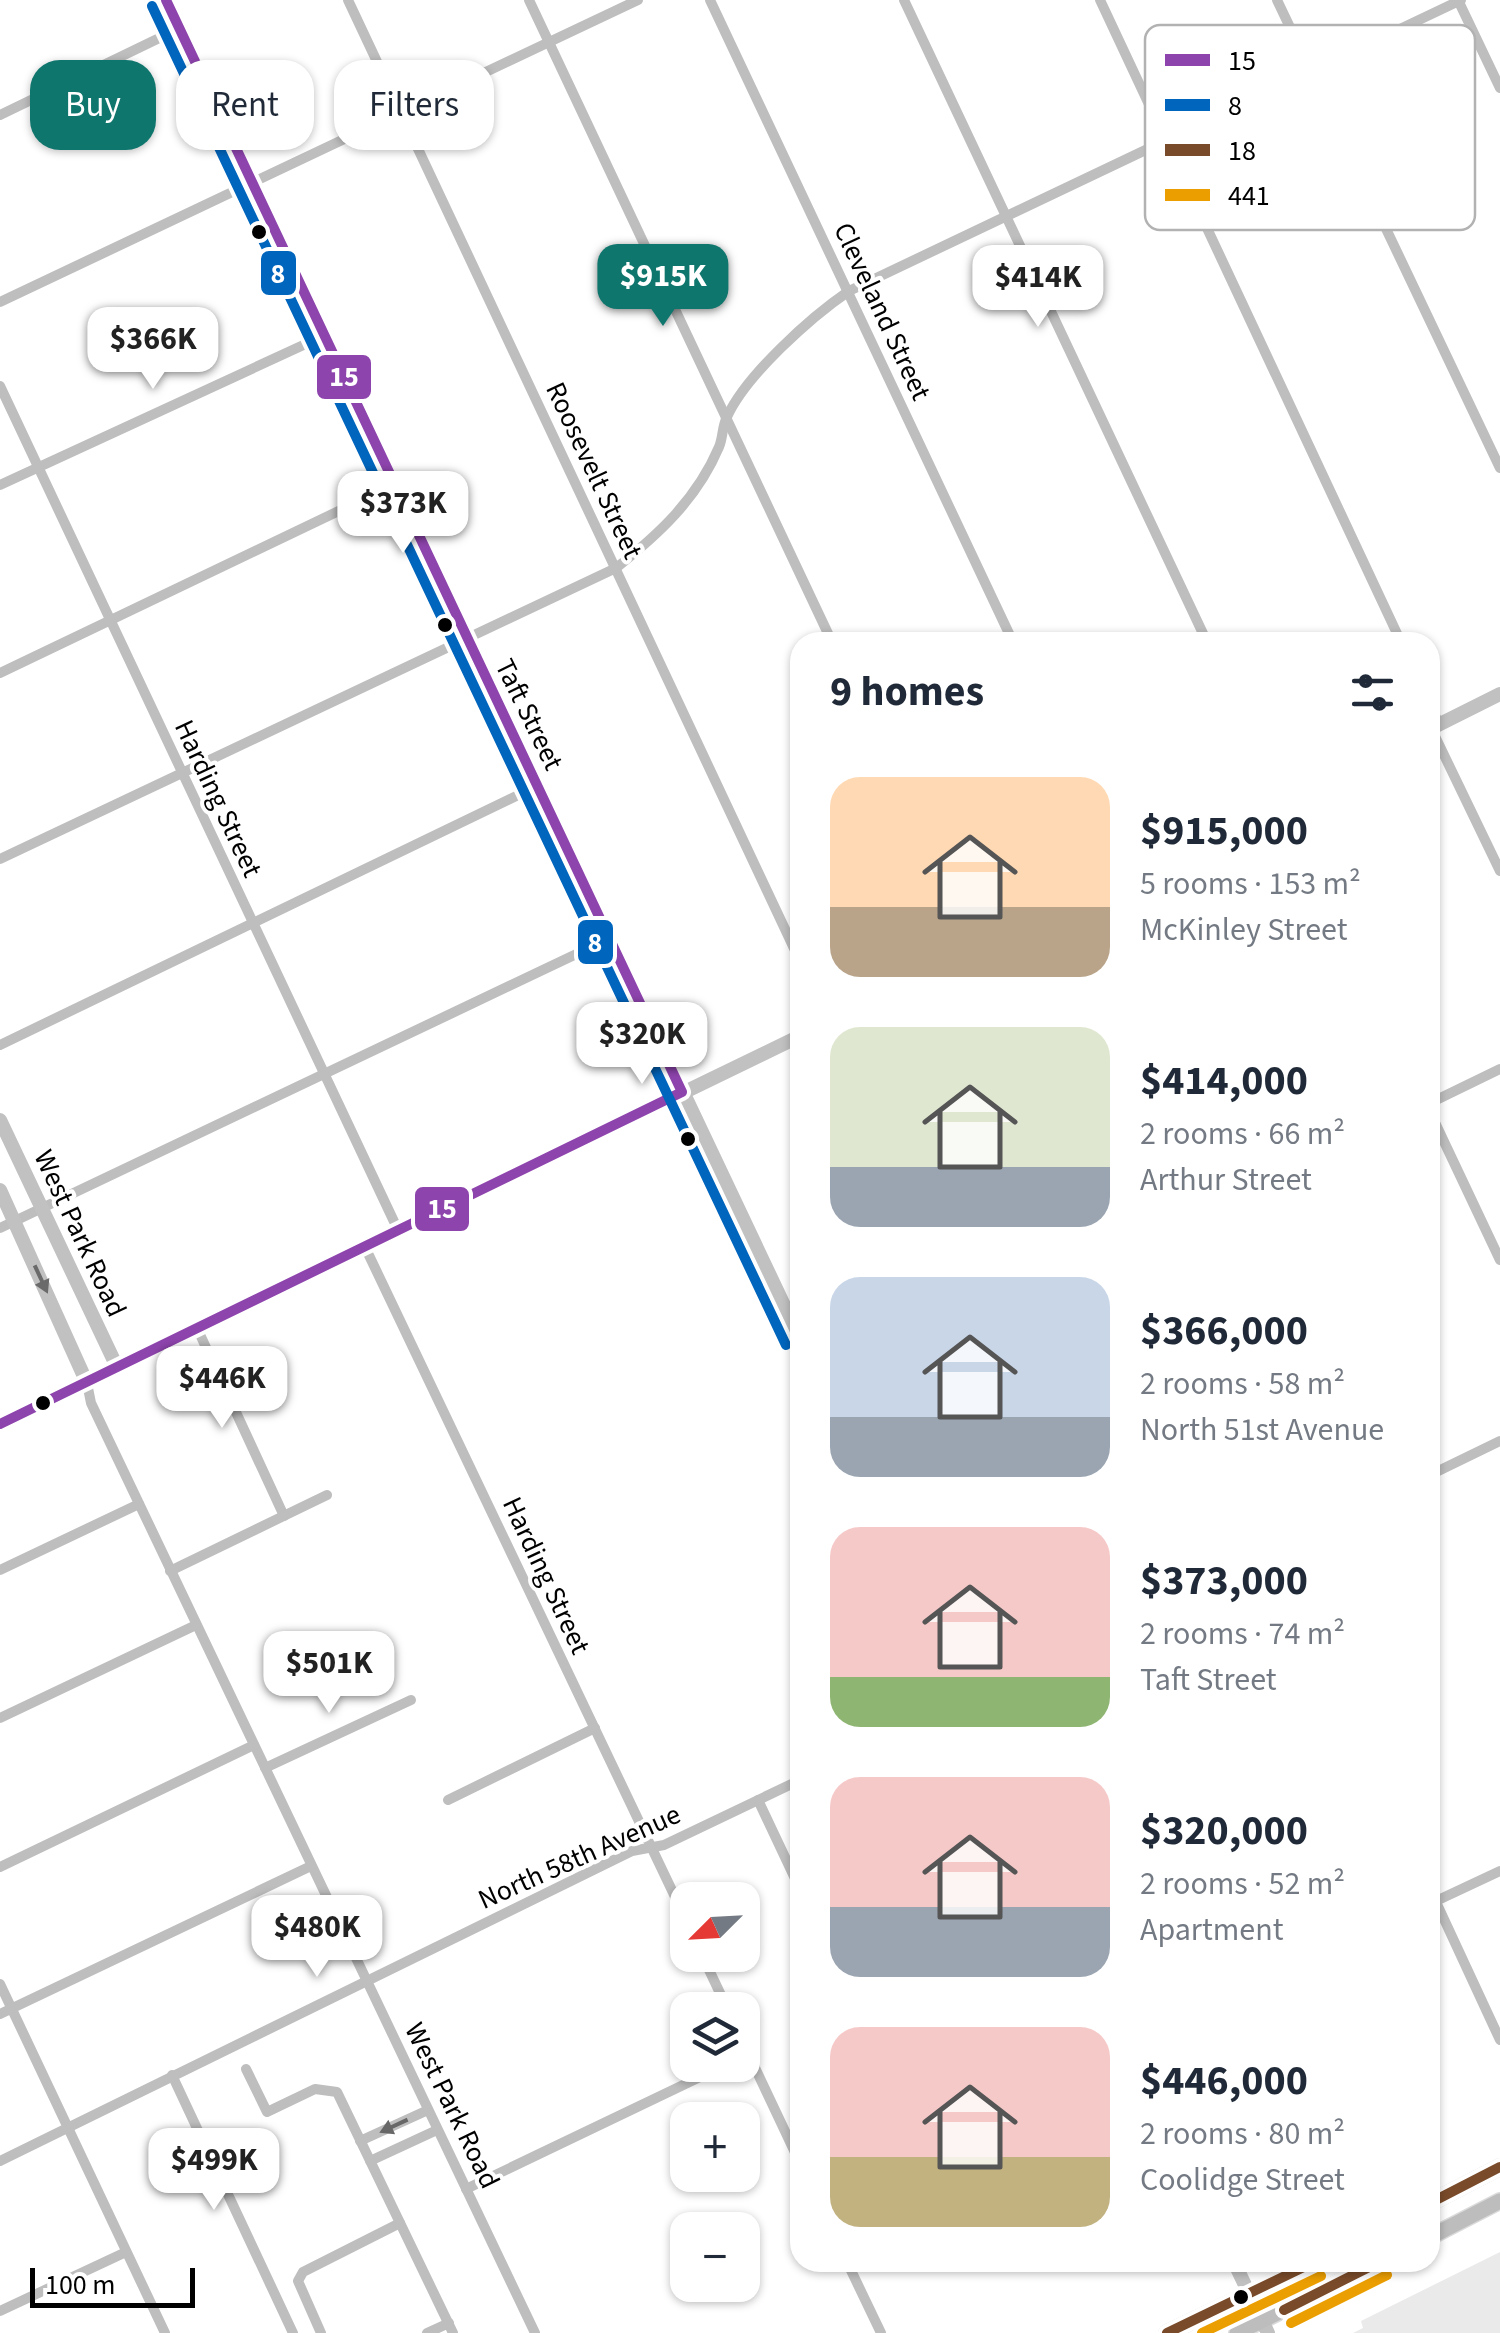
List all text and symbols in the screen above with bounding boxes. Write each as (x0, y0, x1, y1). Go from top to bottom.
legend (1145, 25, 1475, 230)
text: 15 (1228, 41, 1256, 81)
chip: Buy (30, 60, 156, 150)
chip: Rent (176, 60, 314, 150)
chip: Filters (334, 60, 494, 150)
text: 8 (1228, 86, 1242, 126)
text: 18 (1228, 131, 1256, 171)
text: 441 (1228, 176, 1270, 216)
street label: Cleveland Street (823, 216, 941, 407)
unlabelled marker (249, 222, 269, 242)
pin: $915K (593, 244, 733, 329)
pin: $414K (968, 245, 1108, 330)
line badge: 8 (259, 249, 298, 297)
text: $915K (619, 253, 707, 299)
text: 8 (271, 254, 285, 294)
text: $414K (994, 254, 1082, 300)
pin: $366K (83, 307, 223, 392)
text: $366K (109, 316, 197, 362)
line badge: 15 (315, 353, 373, 401)
text: 15 (329, 357, 359, 397)
street label: Roosevelt Street (536, 375, 653, 566)
pin: $373K (333, 471, 473, 556)
text: $373K (359, 480, 447, 526)
unlabelled marker (435, 615, 455, 635)
street label: Taft Street (485, 652, 573, 777)
text: 9 homes (830, 662, 984, 722)
icon: filters (1345, 665, 1400, 720)
street label: Harding Street (164, 713, 272, 884)
text: $915,000 (1140, 801, 1308, 861)
icon: home (910, 817, 1030, 937)
text: 5 rooms · 153 m² (1140, 861, 1361, 907)
text: McKinley Street (1140, 907, 1347, 953)
line badge: 8 (576, 918, 615, 966)
text: 8 (588, 923, 602, 963)
pin: $320K (572, 1002, 712, 1087)
text: $320K (598, 1011, 686, 1057)
text: $414,000 (1140, 1051, 1308, 1111)
icon: home (910, 1067, 1030, 1187)
text: 2 rooms · 66 m² (1140, 1111, 1345, 1157)
unlabelled marker (678, 1129, 698, 1149)
street label: West Park Road (24, 1143, 136, 1324)
text: Arthur Street (1140, 1157, 1312, 1203)
line badge: 15 (413, 1185, 471, 1233)
text: 15 (427, 1189, 457, 1229)
one-way arrow (33, 1265, 50, 1294)
text: $366,000 (1140, 1301, 1308, 1361)
icon: home (910, 1317, 1030, 1437)
pin: $446K (152, 1346, 292, 1431)
text: $446K (178, 1355, 266, 1401)
text: 2 rooms · 58 m² (1140, 1361, 1345, 1407)
unlabelled marker (33, 1393, 53, 1413)
text: North 51st Avenue (1140, 1407, 1384, 1453)
street label: Harding Street (492, 1490, 600, 1661)
text: $373,000 (1140, 1551, 1308, 1611)
icon: home (910, 1567, 1030, 1687)
text: 2 rooms · 74 m² (1140, 1611, 1345, 1657)
pin: $501K (259, 1631, 399, 1716)
text: $501K (285, 1640, 373, 1686)
text: Taft Street (1140, 1657, 1277, 1703)
street label: North 58th Avenue (472, 1794, 687, 1919)
text: $320,000 (1140, 1801, 1308, 1861)
icon: home (910, 1817, 1030, 1937)
text: 2 rooms · 52 m² (1140, 1861, 1345, 1907)
north arrow (670, 1882, 760, 1972)
map controls (670, 1882, 760, 2302)
pin: $480K (247, 1895, 387, 1980)
text: $480K (273, 1904, 361, 1950)
text: Apartment (1140, 1907, 1283, 1953)
button: layers (670, 1992, 760, 2082)
street label: West Park Road (395, 2016, 510, 2195)
text: $446,000 (1140, 2051, 1308, 2111)
icon: home (910, 2067, 1030, 2187)
button: + (670, 2102, 760, 2192)
text: 2 rooms · 80 m² (1140, 2111, 1345, 2157)
one-way arrow (379, 2117, 408, 2134)
pin: $499K (144, 2128, 284, 2213)
text: $499K (170, 2137, 258, 2183)
text: Coolidge Street (1140, 2157, 1345, 2203)
button: − (670, 2212, 760, 2302)
scale bar (30, 2263, 195, 2308)
text: 100 m (45, 2265, 116, 2305)
unlabelled marker (1231, 2287, 1251, 2307)

